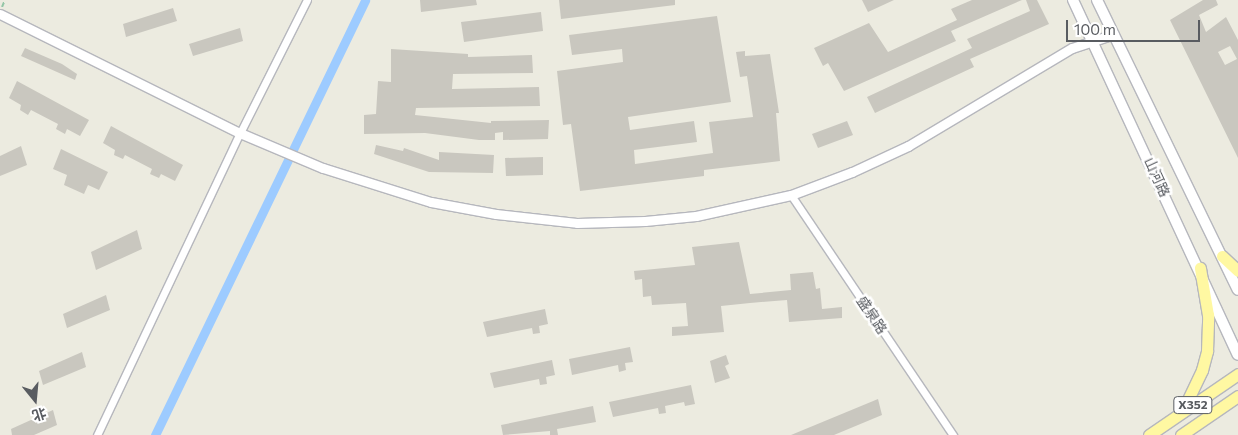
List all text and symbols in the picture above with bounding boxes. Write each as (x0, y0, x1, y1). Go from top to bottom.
scale bar (1068, 10, 1202, 42)
text: 100 m (1074, 20, 1116, 38)
street label: 山河路 (1141, 154, 1173, 200)
street label: 盛泉路 (853, 293, 891, 337)
north arrow (10, 375, 60, 425)
road number: X352 (1173, 396, 1213, 414)
text: 北 (30, 405, 49, 425)

